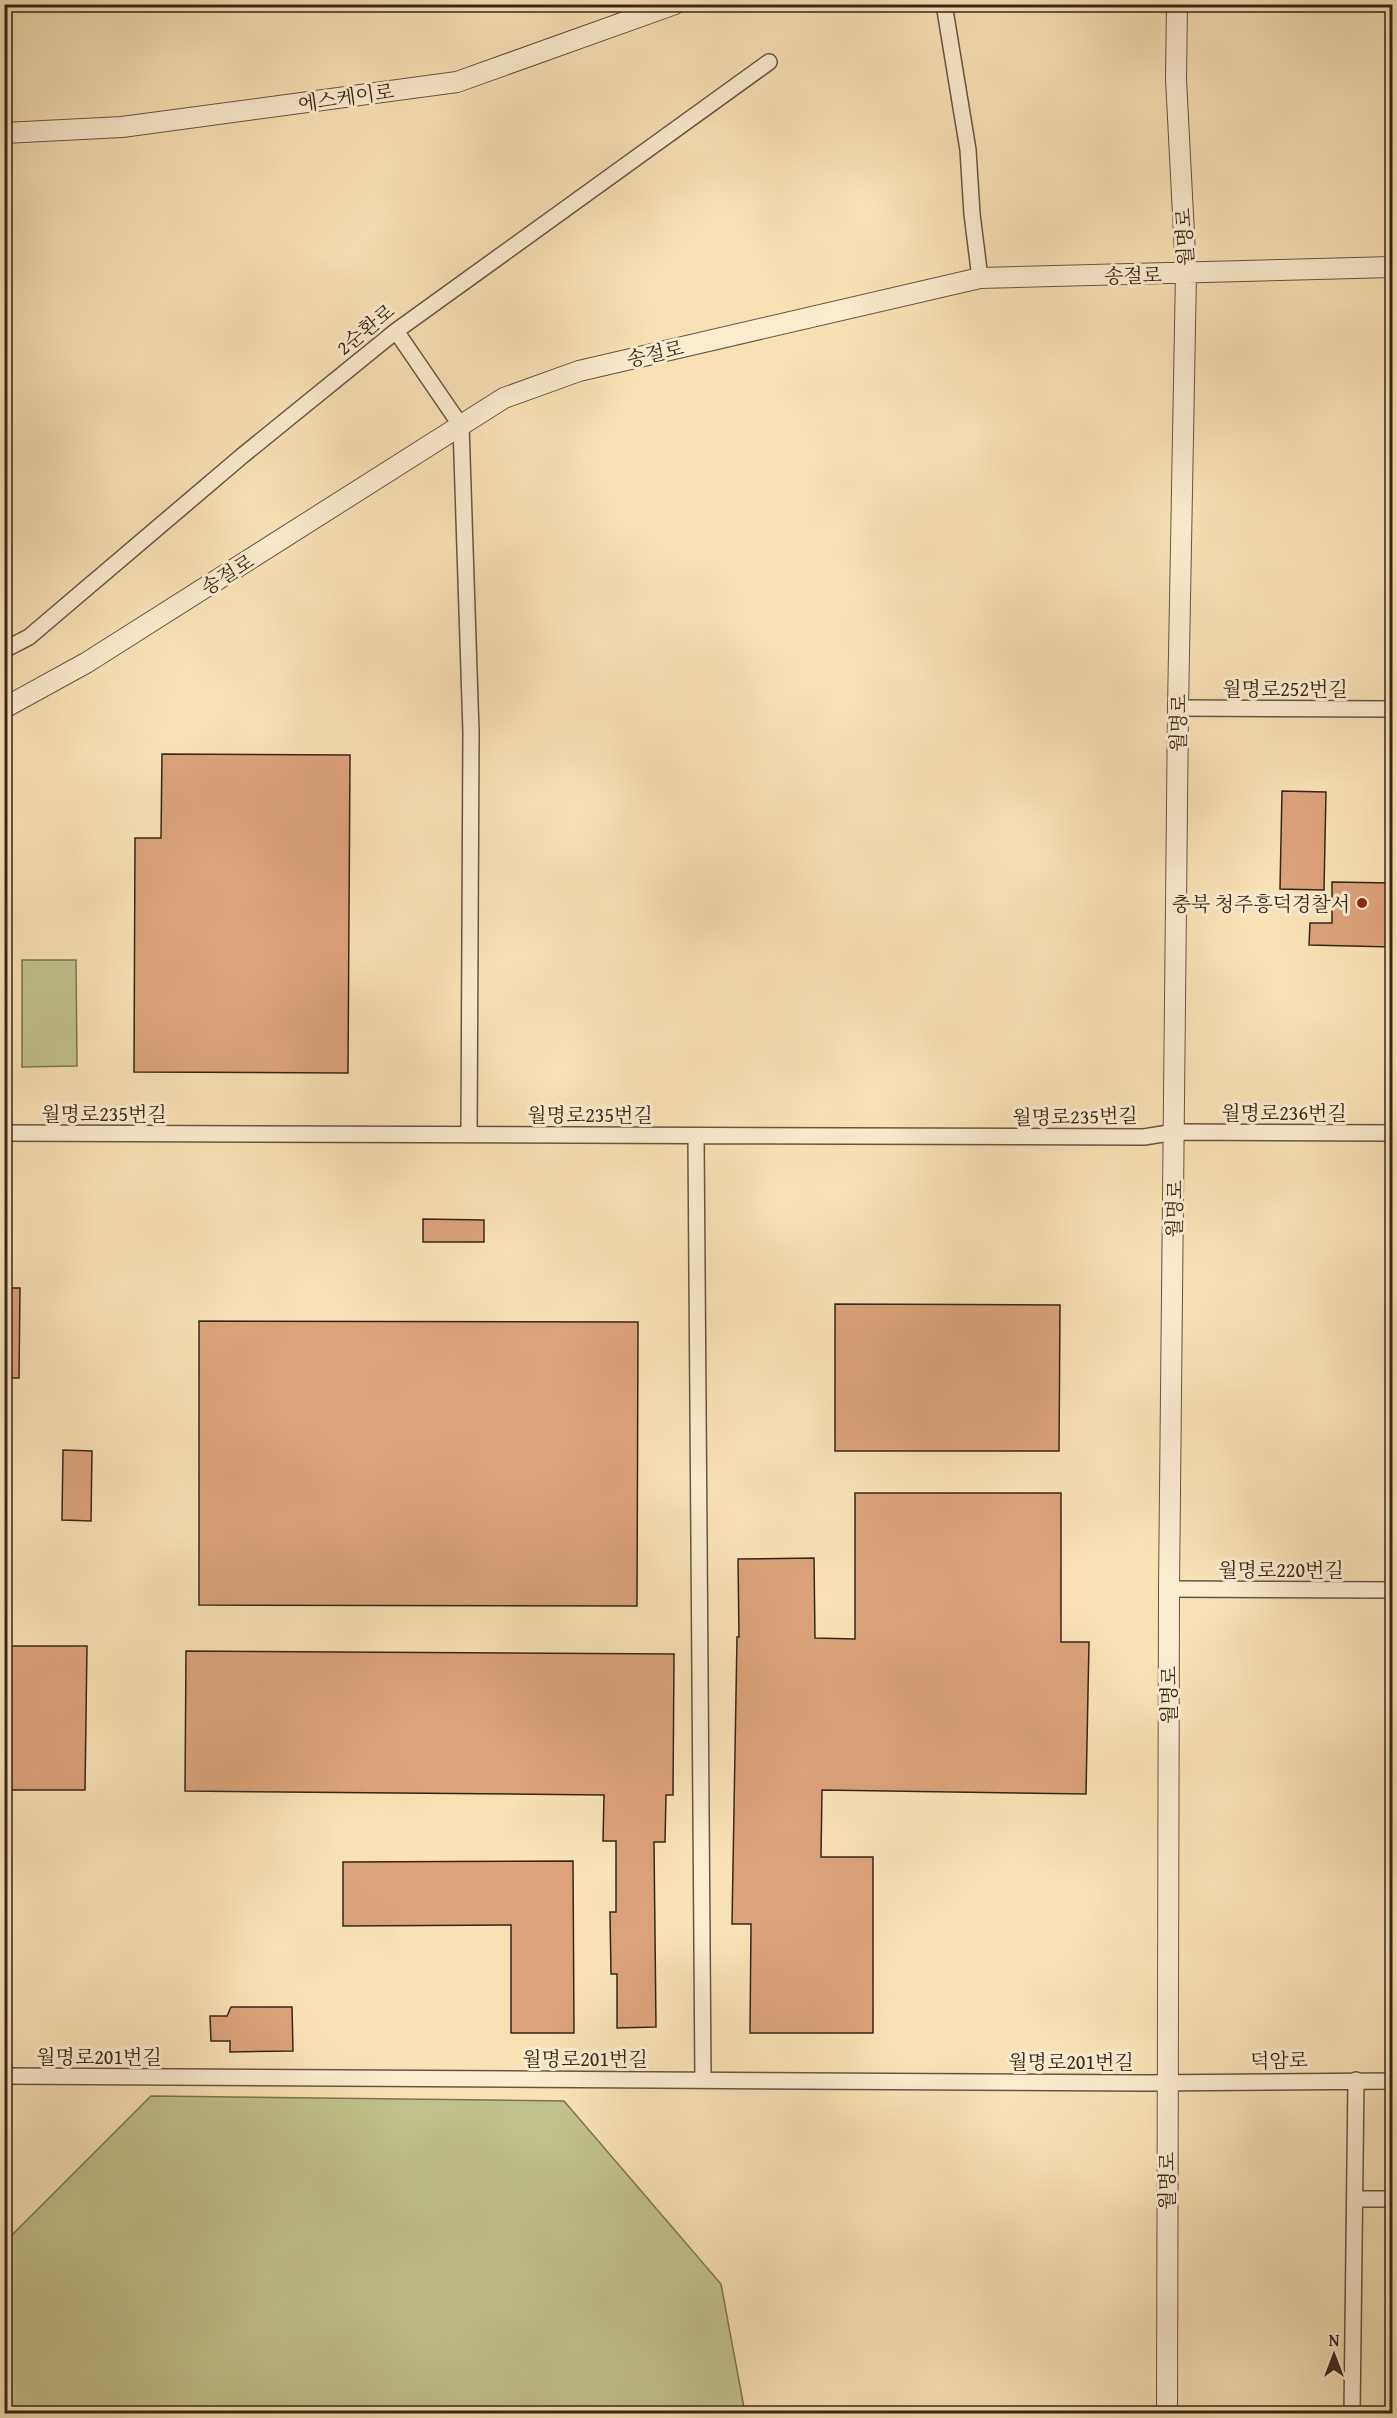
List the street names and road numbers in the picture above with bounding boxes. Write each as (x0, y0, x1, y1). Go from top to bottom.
street label: 에스케이로 (296, 76, 396, 118)
street label: 월명로 (1168, 207, 1200, 267)
street label: 송절로 (1104, 260, 1162, 290)
street label: 2순환로 (330, 296, 400, 362)
street label: 송절로 (623, 332, 687, 374)
street label: 송절로 (195, 546, 259, 602)
street label: 월명로252번길 (1222, 674, 1348, 703)
street label: 월명로 (1163, 694, 1193, 752)
street label: 월명로236번길 (1221, 1098, 1347, 1127)
street label: 월명로235번길 (41, 1099, 167, 1128)
street label: 월명로235번길 (527, 1100, 653, 1129)
street label: 월명로235번길 (1012, 1100, 1138, 1132)
street label: 월명로 (1159, 1180, 1189, 1238)
street label: 월명로220번길 (1218, 1555, 1344, 1584)
street label: 월명로 (1154, 1666, 1183, 1724)
street label: 월명로201번길 (36, 2042, 162, 2071)
street label: 월명로201번길 (522, 2044, 648, 2073)
street label: 덕암로 (1250, 2045, 1308, 2075)
street label: 월명로201번길 (1008, 2047, 1134, 2076)
street label: 월명로 (1152, 2152, 1181, 2210)

